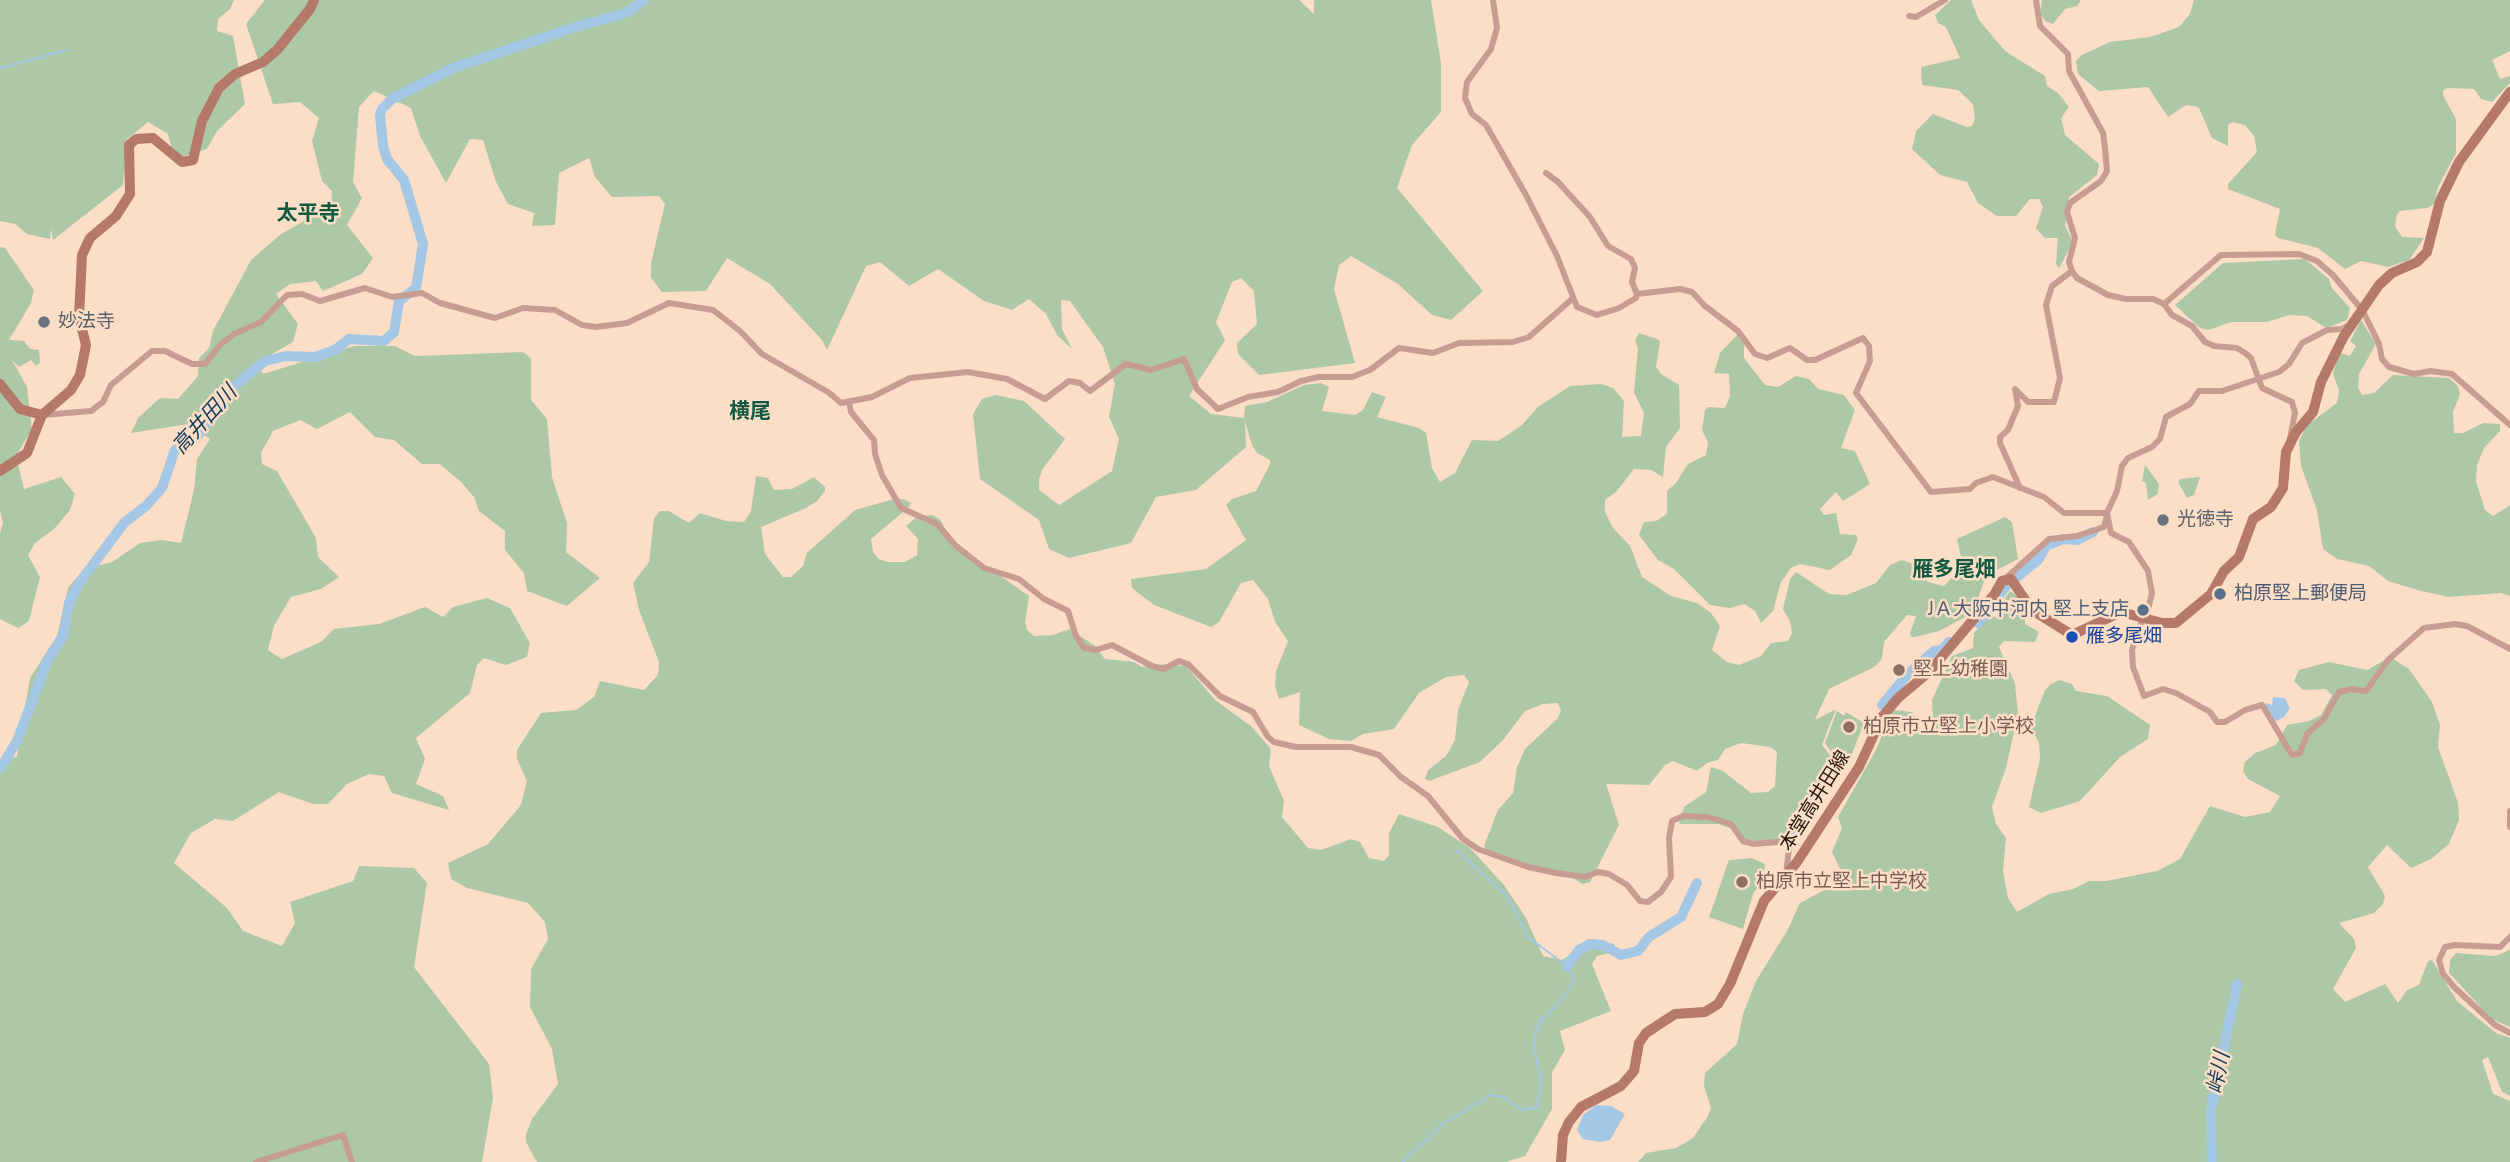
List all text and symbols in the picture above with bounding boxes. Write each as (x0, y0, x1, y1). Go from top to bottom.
district label: 太平寺 (277, 201, 339, 227)
place label: 妙法寺 (58, 311, 115, 333)
marker: 妙法寺 (36, 314, 52, 330)
water label: 高井田川 (168, 380, 242, 460)
district label: 横尾 (729, 399, 771, 425)
place label: 光徳寺 (2177, 509, 2234, 531)
marker: 光徳寺 (2155, 512, 2171, 528)
district label: 雁多尾畑 (1912, 557, 1996, 583)
place label: 柏原堅上郵便局 (2234, 583, 2367, 605)
marker: 柏原堅上郵便局 (2212, 586, 2228, 602)
place label: JＡ大阪中河内 堅上支店 (1928, 599, 2129, 621)
marker: JＡ大阪中河内 堅上支店 (2135, 602, 2151, 618)
place label: 雁多尾畑 (2086, 626, 2162, 648)
marker: 雁多尾畑 (2064, 629, 2080, 645)
place label: 堅上幼稚園 (1913, 659, 2008, 681)
marker: 堅上幼稚園 (1891, 662, 1907, 678)
place label: 柏原市立堅上小学校 (1863, 716, 2034, 738)
marker: 柏原市立堅上小学校 (1841, 719, 1857, 735)
street label: 本堂高井田線 (1775, 747, 1855, 855)
place label: 柏原市立堅上中学校 (1756, 871, 1927, 893)
marker: 柏原市立堅上中学校 (1734, 874, 1750, 890)
water label: 峠川 (2203, 1050, 2235, 1096)

